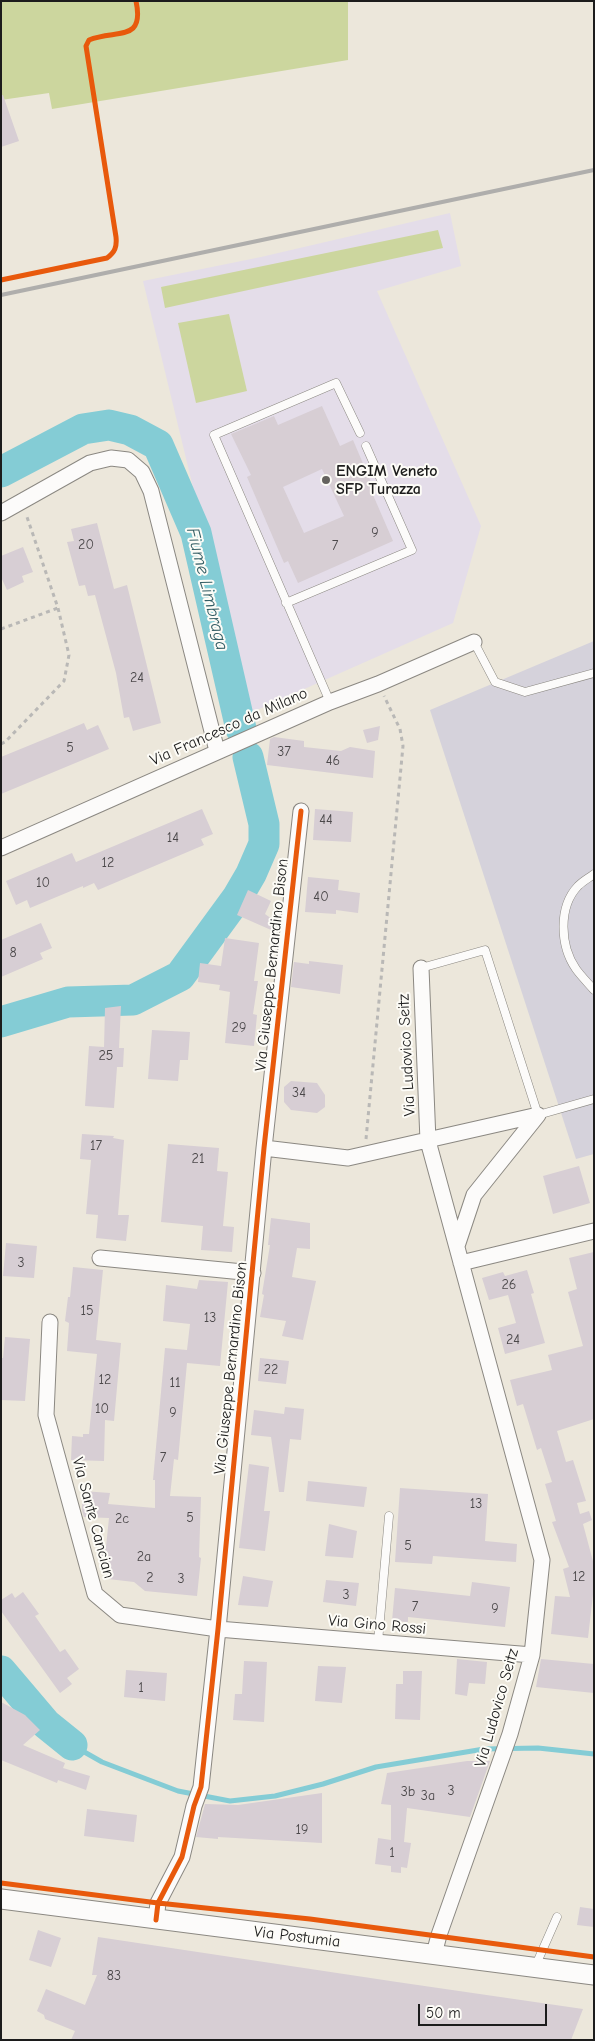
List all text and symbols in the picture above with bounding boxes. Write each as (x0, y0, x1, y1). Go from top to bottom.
place label: ENGIM Veneto SFP Turazza (336, 461, 437, 499)
marker: ENGIM Veneto SFP Turazza (320, 474, 332, 486)
water label: Fiume Limbraga (181, 525, 233, 653)
house number: 9 (371, 525, 379, 541)
house number: 20 (78, 537, 94, 553)
house number: 7 (332, 538, 338, 554)
house number: 24 (130, 670, 144, 686)
street label: Via Francesco da Milano (147, 684, 311, 770)
house number: 5 (66, 740, 74, 756)
house number: 37 (277, 744, 291, 760)
house number: 46 (326, 753, 340, 769)
house number: 44 (319, 812, 333, 828)
house number: 14 (167, 830, 179, 846)
house number: 12 (102, 855, 114, 871)
street label: Via Giuseppe Bernardino Bison (251, 858, 293, 1072)
house number: 10 (36, 875, 50, 891)
house number: 40 (313, 889, 329, 905)
house number: 8 (9, 945, 17, 961)
street label: Via Ludovico Seitz (394, 993, 420, 1117)
house number: 29 (232, 1020, 246, 1036)
house number: 25 (99, 1048, 113, 1064)
house number: 34 (292, 1085, 306, 1101)
house number: 17 (90, 1138, 102, 1154)
house number: 21 (192, 1151, 204, 1167)
house number: 3 (17, 1255, 25, 1271)
street label: Via Giuseppe Bernardino Bison (210, 1261, 252, 1475)
house number: 26 (502, 1277, 516, 1293)
house number: 15 (80, 1303, 94, 1319)
house number: 13 (204, 1310, 216, 1326)
house number: 24 (506, 1332, 520, 1348)
house number: 22 (264, 1362, 278, 1378)
house number: 12 (99, 1372, 111, 1388)
house number: 11 (169, 1375, 181, 1391)
house number: 10 (95, 1401, 109, 1417)
house number: 9 (169, 1405, 177, 1421)
house number: 7 (160, 1450, 166, 1466)
street label: Via Sante Cancian (68, 1455, 118, 1581)
house number: 13 (470, 1496, 482, 1512)
house number: 5 (186, 1510, 194, 1526)
house number: 2c (115, 1511, 129, 1527)
house number: 5 (404, 1538, 412, 1554)
house number: 2a (137, 1549, 151, 1565)
house number: 12 (573, 1569, 585, 1585)
house number: 2 (146, 1570, 154, 1586)
house number: 3 (177, 1571, 185, 1587)
house number: 3 (342, 1587, 350, 1603)
house number: 7 (412, 1599, 418, 1615)
house number: 9 (491, 1601, 499, 1617)
street label: Via Gino Rossi (327, 1611, 427, 1639)
street label: Via Ludovico Seitz (471, 1647, 523, 1769)
house number: 1 (138, 1680, 144, 1696)
house number: 3 (447, 1783, 455, 1799)
house number: 3b (401, 1784, 415, 1800)
house number: 3a (421, 1788, 435, 1804)
house number: 19 (296, 1822, 308, 1838)
house number: 1 (389, 1845, 395, 1861)
street label: Via Postumia (253, 1922, 341, 1952)
house number: 83 (107, 1968, 121, 1984)
scale bar (420, 1994, 549, 2026)
text: 50 m (426, 2004, 461, 2022)

